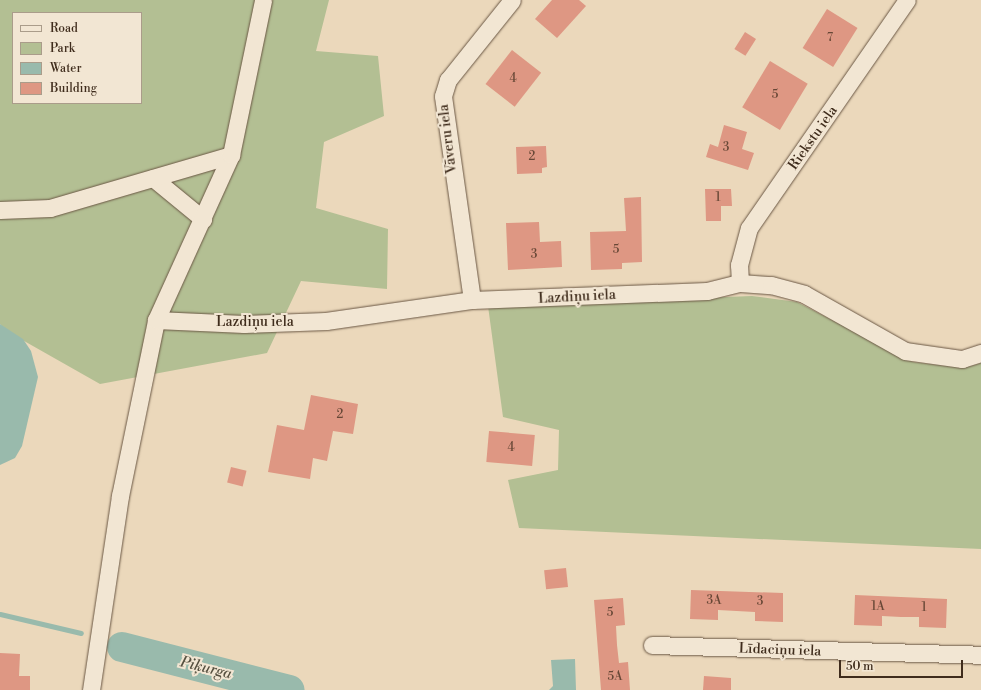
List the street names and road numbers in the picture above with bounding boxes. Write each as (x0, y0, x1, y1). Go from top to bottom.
street label: Vāveru iela (435, 103, 461, 175)
street label: Riekstu iela (785, 103, 841, 173)
street label: Lazdiņu iela (538, 287, 616, 307)
street label: Lazdiņu iela (216, 314, 294, 330)
street label: Līdaciņu iela (738, 640, 822, 660)

